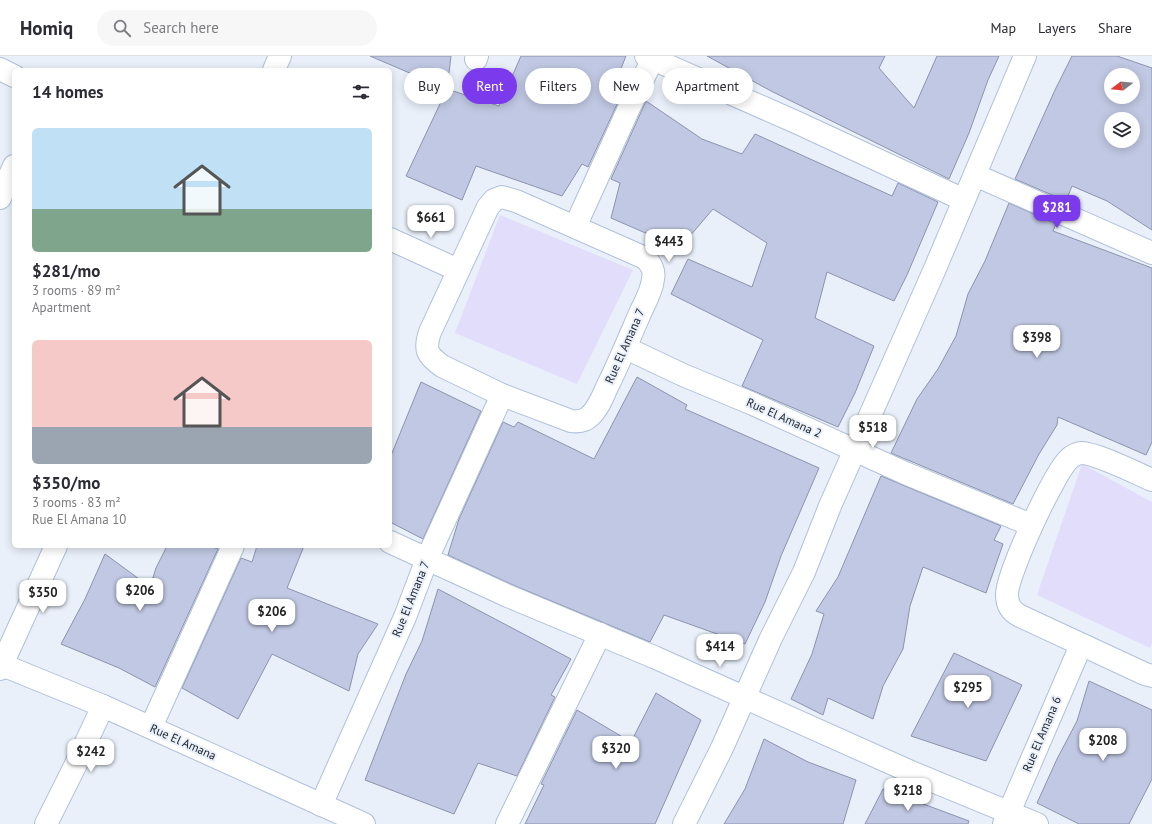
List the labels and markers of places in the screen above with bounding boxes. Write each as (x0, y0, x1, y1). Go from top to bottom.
pin: $281 (1033, 195, 1081, 229)
pin: $661 (407, 205, 455, 239)
pin: $443 (645, 229, 693, 263)
pin: $398 (1013, 325, 1061, 359)
pin: $518 (849, 415, 897, 449)
pin: $206 (116, 578, 164, 612)
pin: $350 (19, 580, 67, 614)
pin: $206 (248, 599, 296, 633)
pin: $414 (696, 634, 744, 668)
pin: $295 (944, 675, 992, 709)
pin: $208 (1079, 728, 1127, 762)
pin: $320 (592, 736, 640, 770)
pin: $242 (67, 739, 115, 773)
pin: $218 (884, 778, 932, 812)

